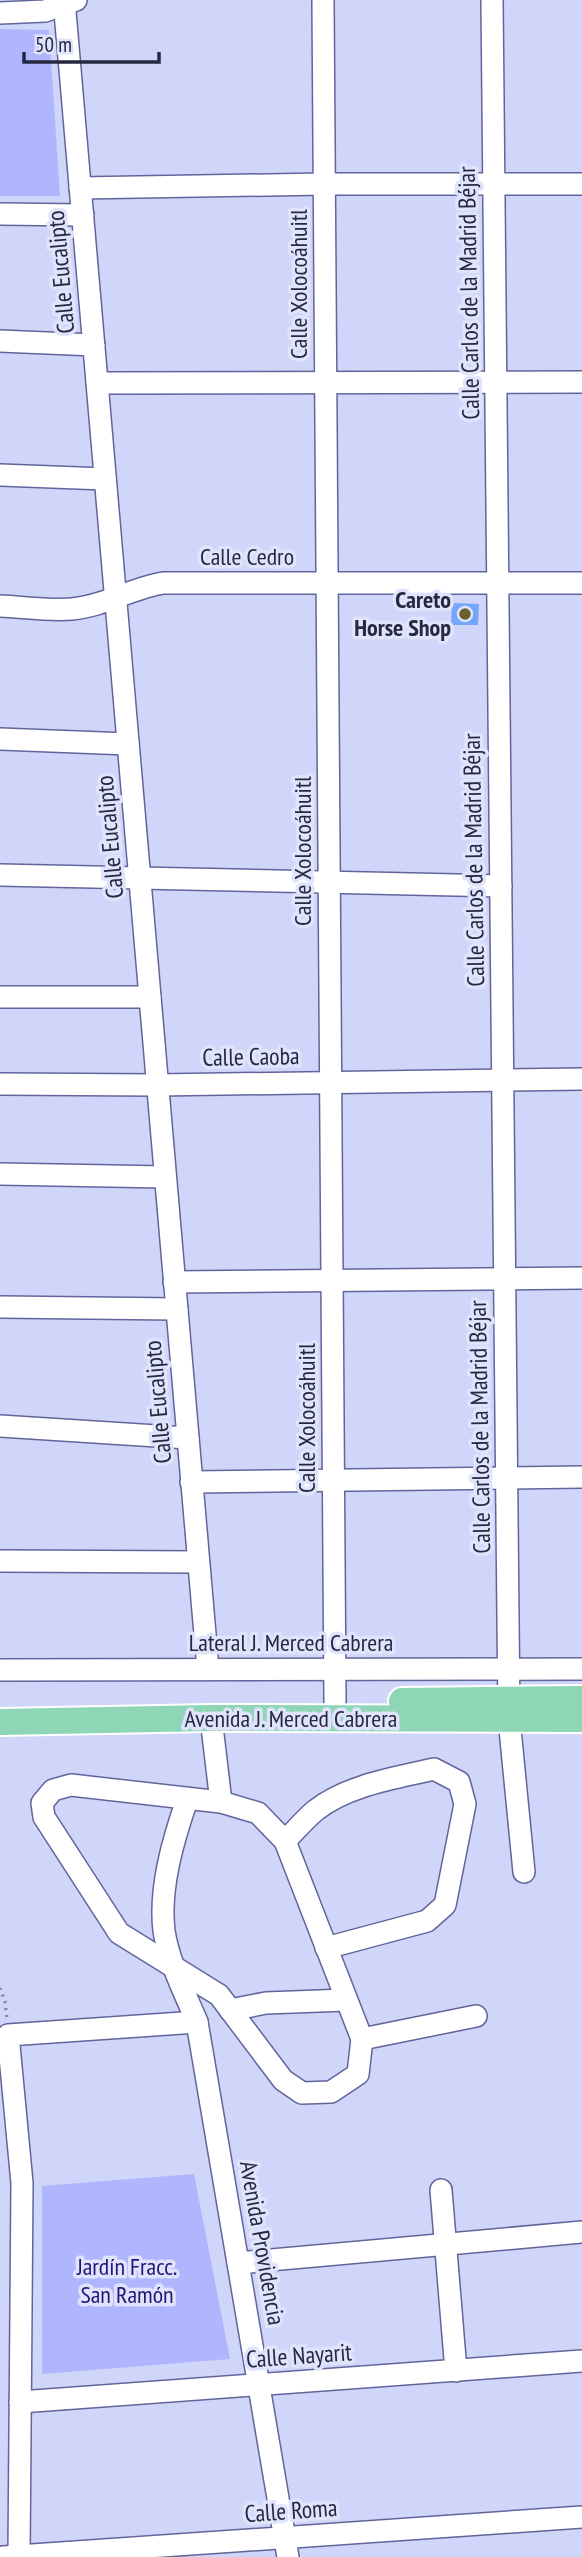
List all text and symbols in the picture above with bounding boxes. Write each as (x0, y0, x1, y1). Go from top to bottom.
scale bar (24, 21, 159, 65)
text: 50 m (35, 31, 72, 58)
street label: Calle Carlos de la Madrid Béjar (451, 166, 486, 420)
street label: Calle Eucalipto (40, 209, 81, 335)
street label: Calle Xolocoáhuitl (283, 209, 314, 359)
street label: Calle Cedro (200, 541, 294, 572)
place label: Careto Horse Shop (354, 584, 451, 643)
marker: Careto Horse Shop (457, 606, 473, 622)
street label: Calle Carlos de la Madrid Béjar (456, 733, 491, 987)
street label: Calle Eucalipto (89, 774, 130, 900)
street label: Calle Xolocoáhuitl (287, 776, 318, 926)
street label: Calle Caoba (202, 1040, 300, 1073)
street label: Calle Carlos de la Madrid Béjar (462, 1300, 497, 1554)
street label: Calle Eucalipto (137, 1339, 178, 1465)
street label: Calle Xolocoáhuitl (291, 1343, 322, 1493)
street label: Lateral J. Merced Cabrera (189, 1627, 393, 1658)
street label: Avenida J. Merced Cabrera (185, 1703, 397, 1734)
street label: Avenida Providencia (233, 2158, 292, 2327)
park label: Jardín Fracc. San Ramón (76, 2251, 177, 2310)
street label: Calle Nayarit (245, 2336, 353, 2375)
street label: Calle Roma (244, 2492, 338, 2529)

